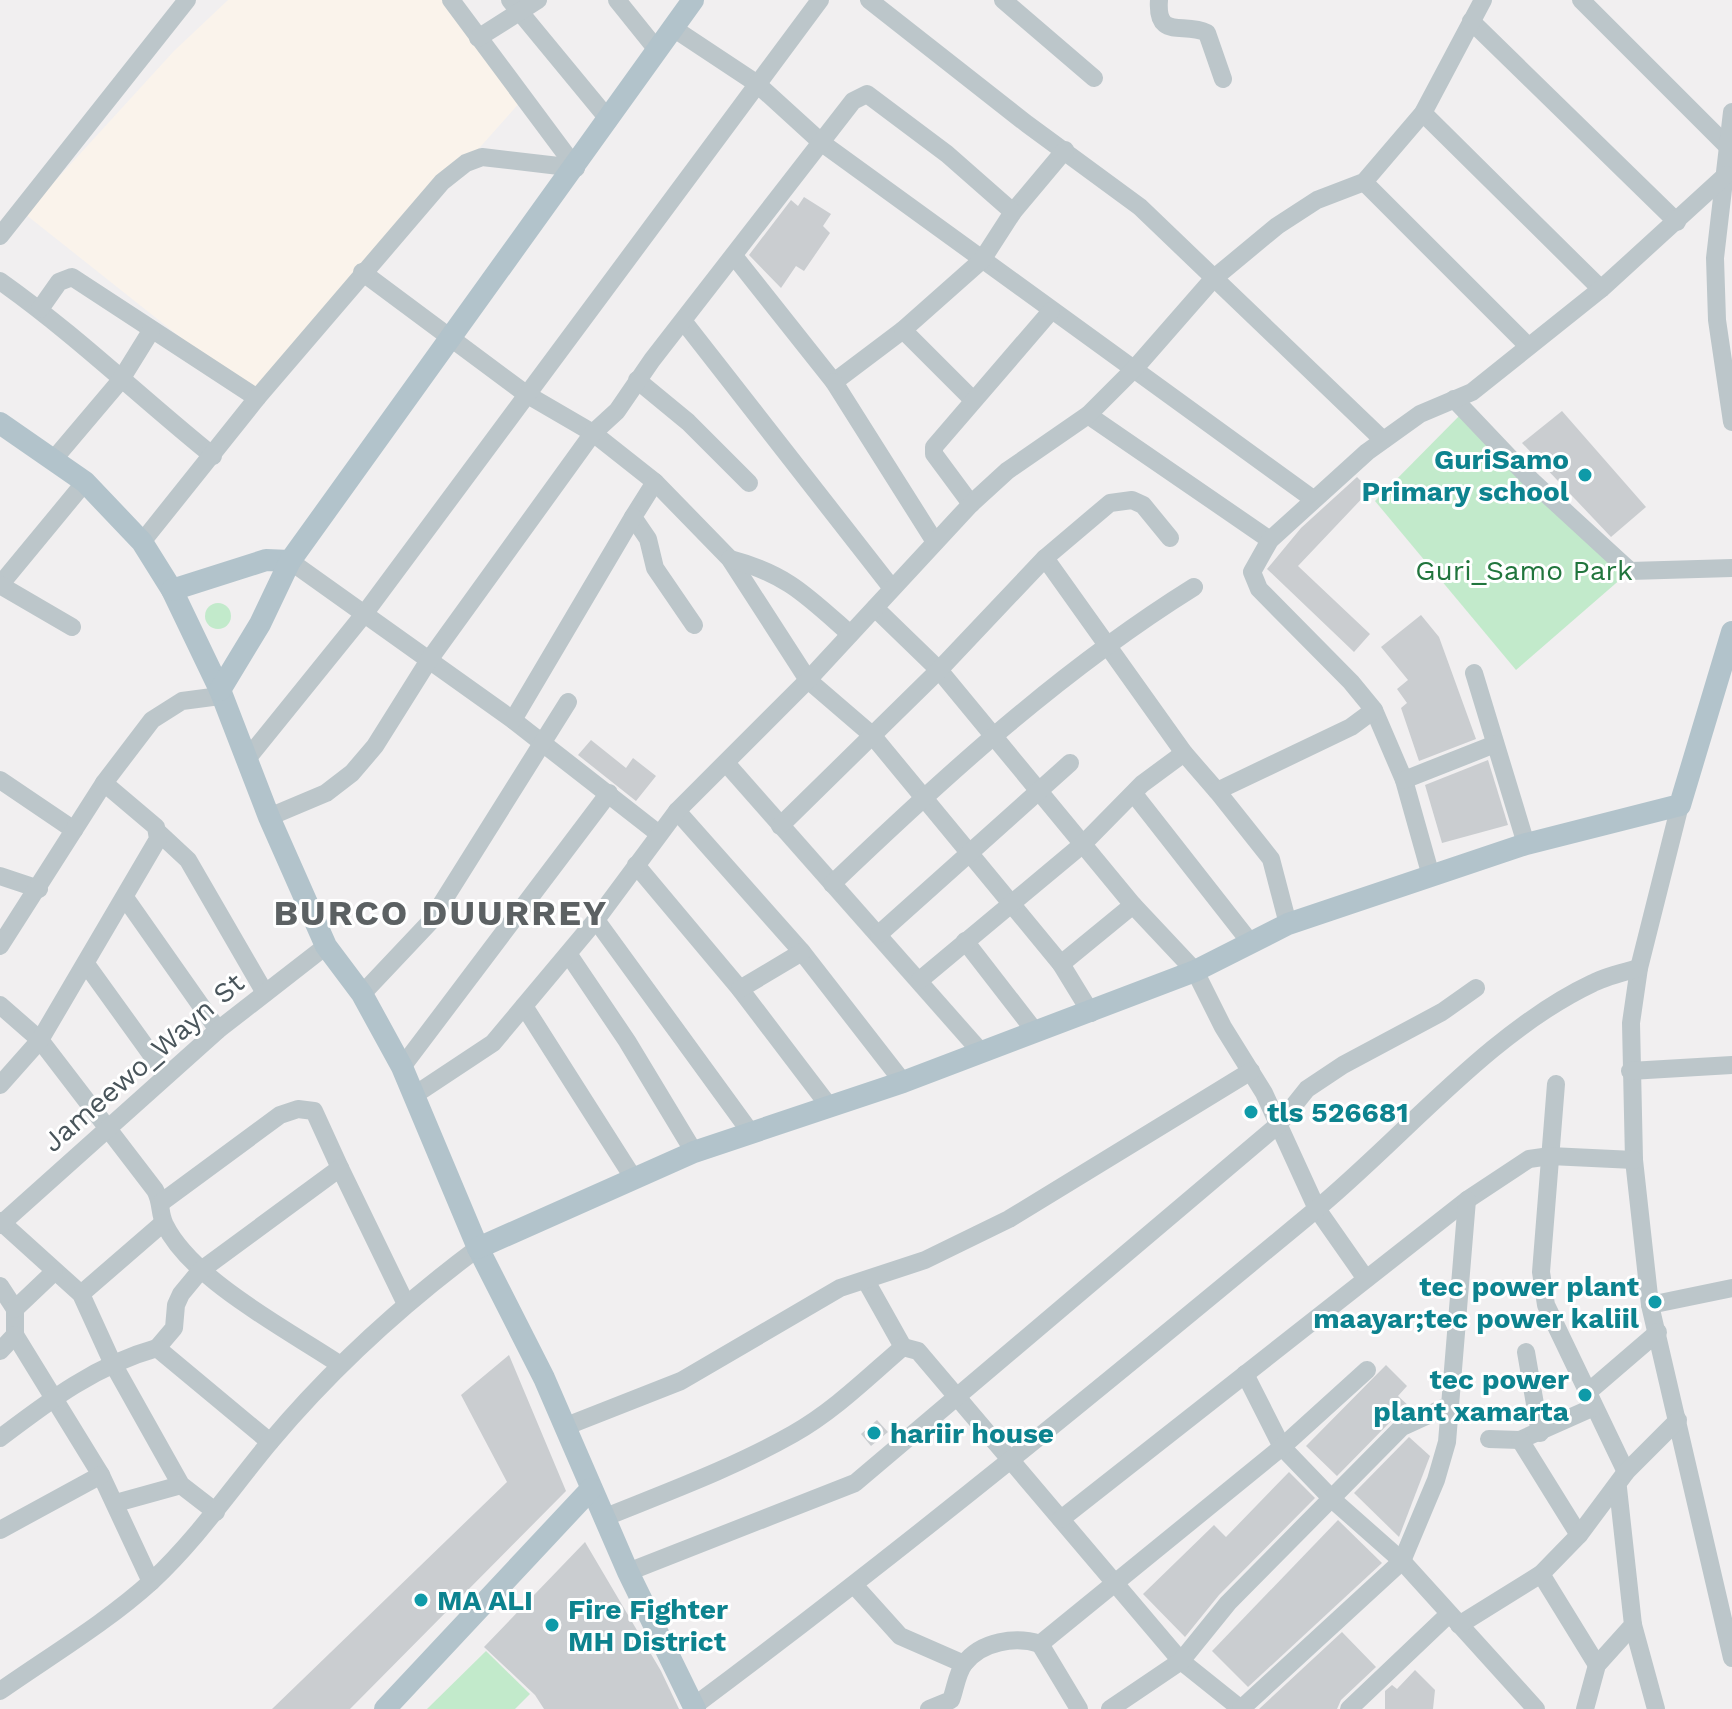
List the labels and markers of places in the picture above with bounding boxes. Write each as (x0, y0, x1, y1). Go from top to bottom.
place label: GuriSamo Primary school (1362, 443, 1570, 508)
marker: GuriSamo Primary school (1576, 466, 1594, 484)
place label: tls 526681 (1267, 1096, 1408, 1129)
marker: tls 526681 (1242, 1103, 1260, 1121)
place label: tec power plant maayar;tec power kaliil (1313, 1270, 1640, 1335)
marker: tec power plant maayar;tec power kaliil (1646, 1293, 1664, 1311)
place label: tec power plant xamarta (1373, 1363, 1570, 1428)
marker: tec power plant xamarta (1576, 1386, 1594, 1404)
place label: hariir house (890, 1417, 1054, 1450)
marker: hariir house (865, 1424, 883, 1442)
place label: MA ALI (437, 1584, 533, 1617)
marker: MA ALI (412, 1591, 430, 1609)
place label: Fire Fighter MH District (568, 1593, 728, 1658)
marker: Fire Fighter MH District (543, 1616, 561, 1634)

